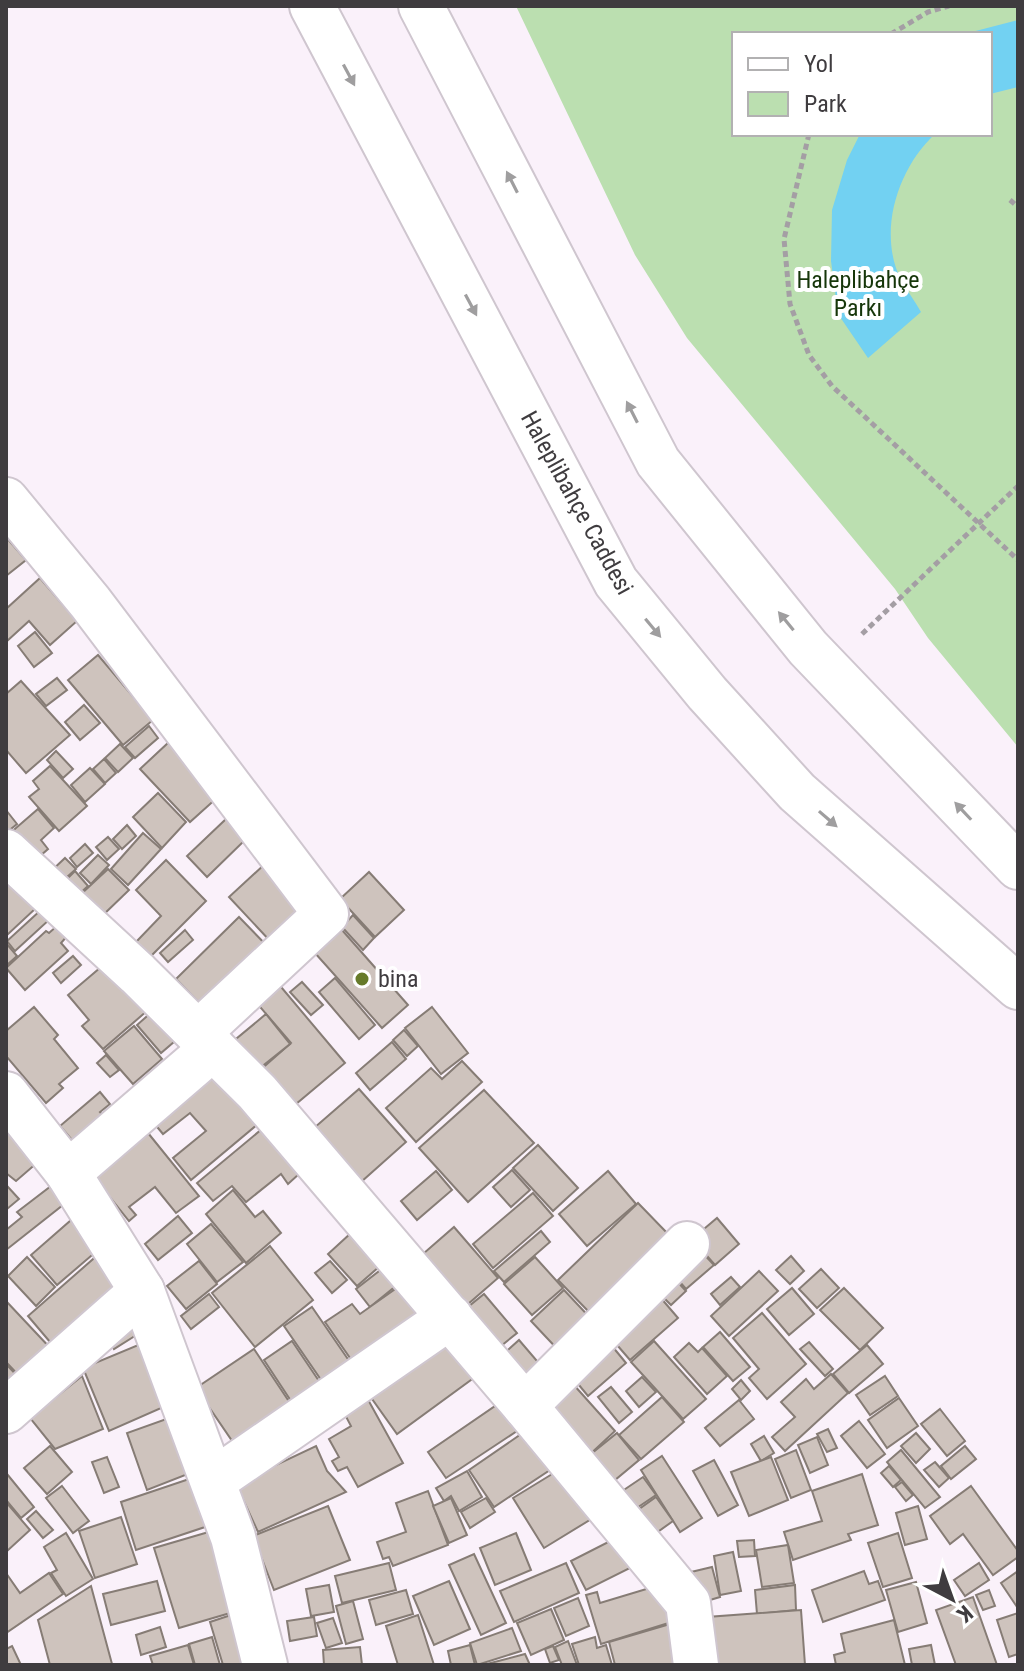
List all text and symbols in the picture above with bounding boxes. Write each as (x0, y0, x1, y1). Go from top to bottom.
legend (732, 32, 992, 136)
text: Yol (804, 50, 833, 78)
one-way arrow (343, 63, 356, 86)
text: Park (804, 90, 847, 118)
one-way arrow (506, 170, 519, 193)
park label: Haleplibahçe Parkı (796, 266, 920, 322)
one-way arrow (464, 293, 477, 316)
one-way arrow (626, 401, 639, 424)
street label: Haleplibahçe Caddesi (515, 406, 639, 600)
one-way arrow (778, 611, 795, 631)
one-way arrow (644, 617, 661, 637)
one-way arrow (955, 802, 973, 821)
one-way arrow (819, 810, 838, 828)
place label: bina (378, 965, 418, 993)
marker: bina (353, 970, 371, 988)
north arrow (912, 1559, 992, 1639)
text: K (951, 1600, 978, 1628)

